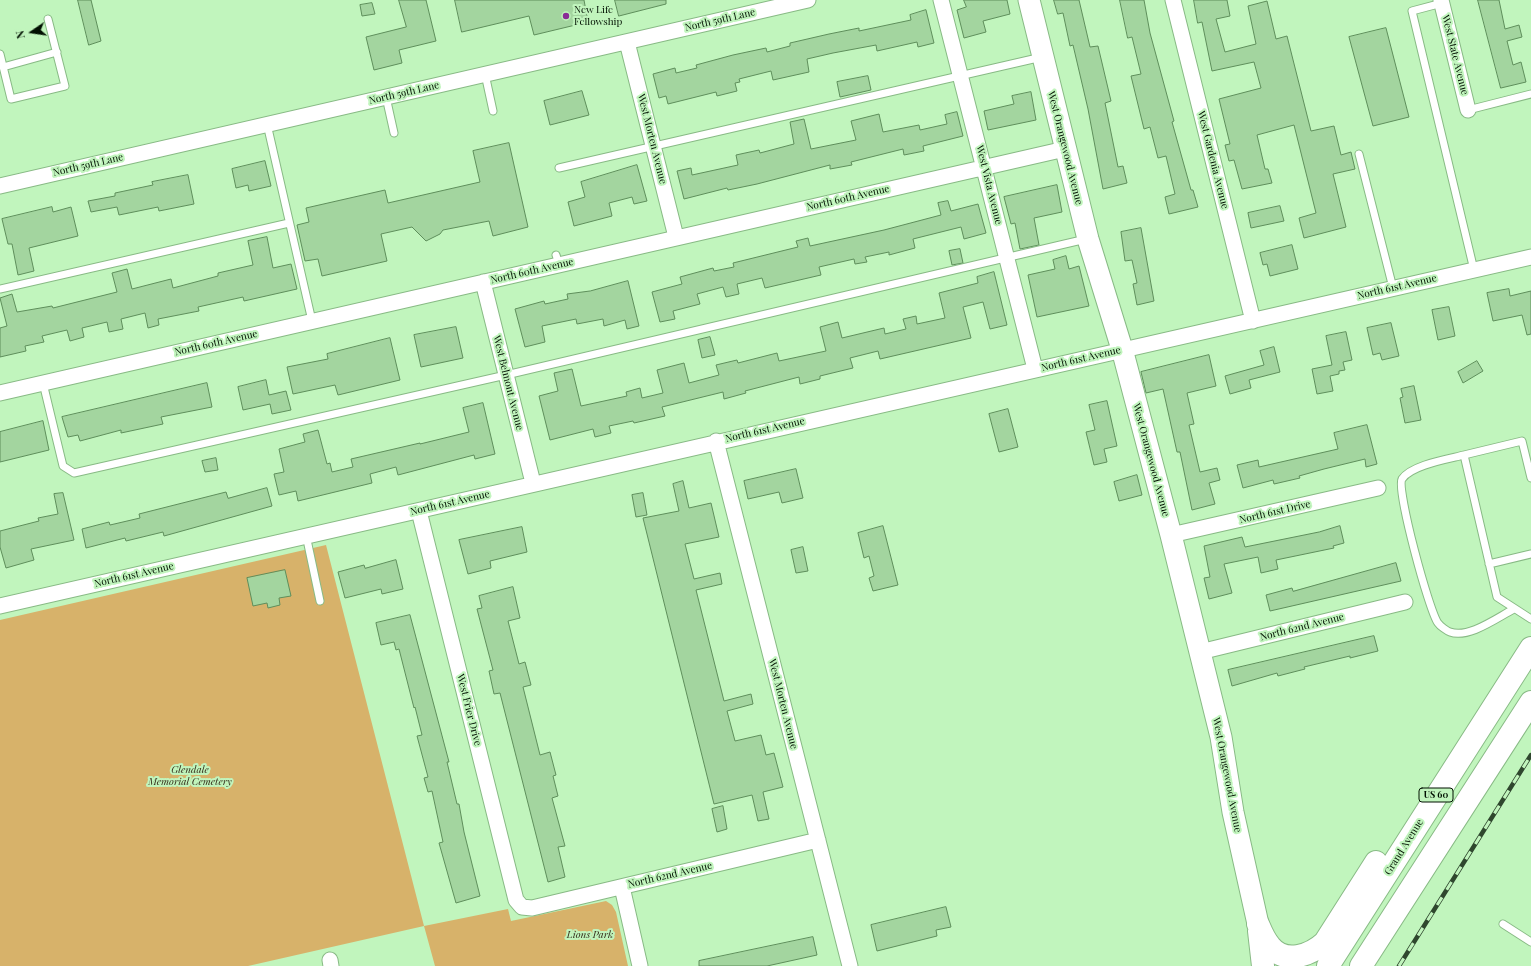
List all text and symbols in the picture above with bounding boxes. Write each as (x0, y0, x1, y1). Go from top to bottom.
place label: New Life Fellowship (574, 4, 622, 28)
street label: North 59th Lane (684, 6, 756, 34)
marker: New Life Fellowship (561, 11, 571, 21)
north arrow (12, 12, 52, 52)
street label: West State Avenue (1439, 14, 1471, 96)
text: N (12, 29, 28, 40)
street label: North 59th Lane (368, 79, 440, 107)
street label: West Orangewood Avenue (1045, 90, 1085, 206)
street label: West Morten Avenue (635, 93, 669, 185)
street label: West Gardenia Avenue (1195, 110, 1231, 210)
street label: West Vista Avenue (973, 144, 1005, 226)
street label: North 59th Lane (52, 151, 124, 179)
street label: North 60th Avenue (805, 183, 891, 213)
street label: North 60th Avenue (489, 256, 575, 286)
street label: North 61st Avenue (1356, 272, 1438, 302)
street label: North 60th Avenue (173, 328, 259, 358)
street label: West Belmont Avenue (490, 334, 526, 432)
street label: North 61st Avenue (1040, 344, 1122, 374)
street label: West Orangewood Avenue (1130, 402, 1172, 518)
street label: North 61st Avenue (724, 415, 806, 445)
street label: North 61st Avenue (409, 488, 491, 518)
street label: North 61st Drive (1238, 498, 1312, 526)
street label: North 61st Avenue (93, 560, 175, 590)
street label: North 62nd Avenue (1259, 611, 1345, 643)
street label: West Morten Avenue (766, 658, 800, 750)
street label: West Frier Drive (454, 673, 484, 747)
street label: West Orangewood Avenue (1210, 717, 1244, 833)
park label: Glendale Memorial Cemetery (148, 764, 232, 788)
road number: US 60 (1419, 788, 1453, 802)
street label: Grand Avenue (1382, 817, 1426, 877)
street label: North 62nd Avenue (627, 859, 713, 891)
park label: Lions Park (567, 929, 613, 941)

